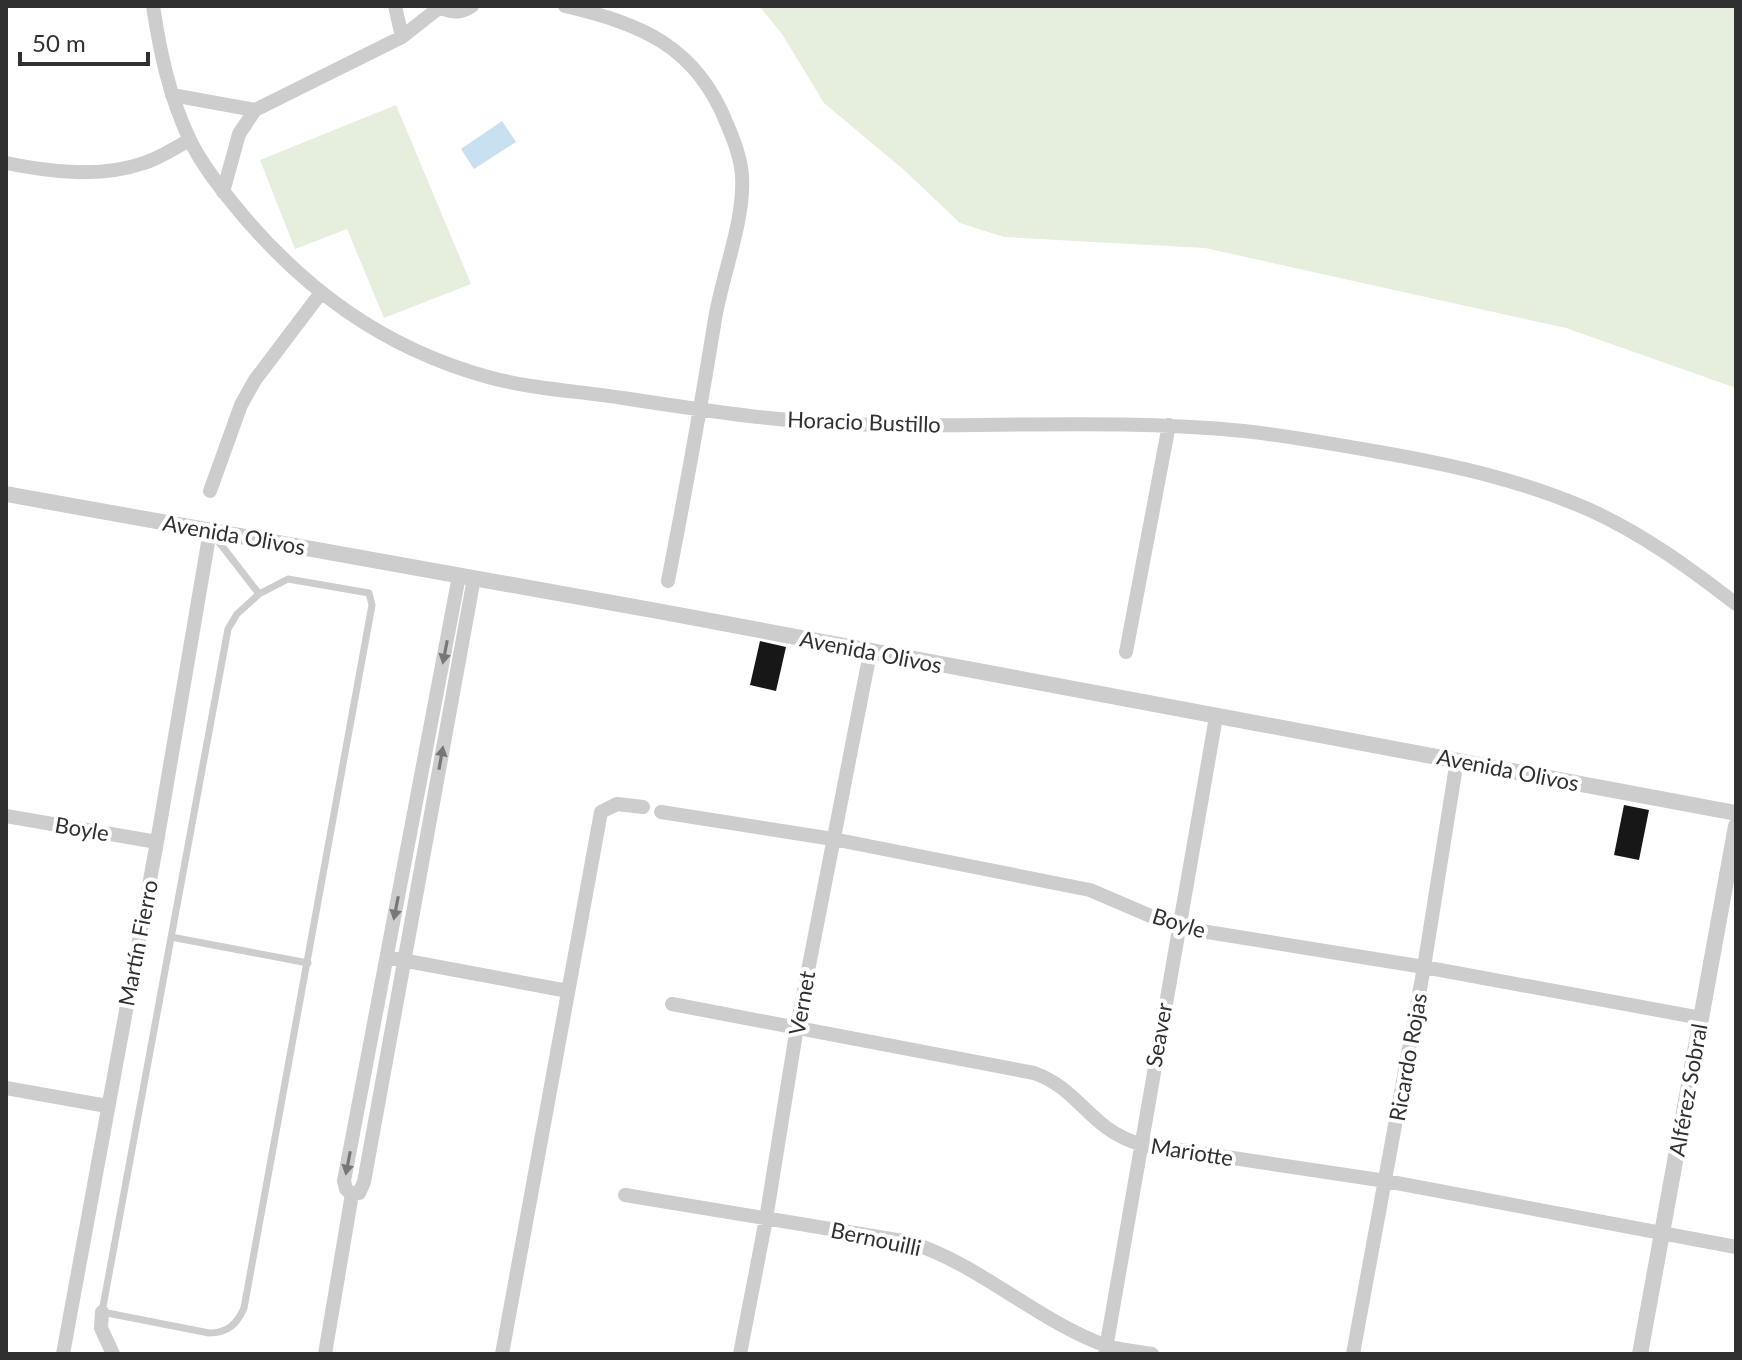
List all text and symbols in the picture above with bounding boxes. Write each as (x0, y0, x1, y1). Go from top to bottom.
scale bar (20, 16, 148, 66)
text: 50 m (32, 28, 86, 57)
street label: Horacio Bustillo (787, 405, 941, 438)
street label: Avenida Olivos (161, 509, 307, 560)
street label: Avenida Olivos (798, 625, 944, 679)
one-way arrow (438, 640, 450, 665)
street label: Avenida Olivos (1435, 743, 1581, 797)
one-way arrow (436, 745, 448, 770)
street label: Boyle (53, 810, 111, 847)
street label: Martín Fierro (112, 878, 163, 1008)
one-way arrow (390, 895, 402, 920)
street label: Boyle (1149, 902, 1209, 943)
street label: Vernet (783, 969, 820, 1037)
street label: Ricardo Rojas (1383, 991, 1432, 1123)
street label: Seaver (1140, 1001, 1177, 1069)
street label: Alférez Sobral (1663, 1021, 1712, 1158)
street label: Mariotte (1149, 1132, 1235, 1171)
one-way arrow (341, 1151, 353, 1176)
street label: Bernouilli (828, 1216, 924, 1261)

